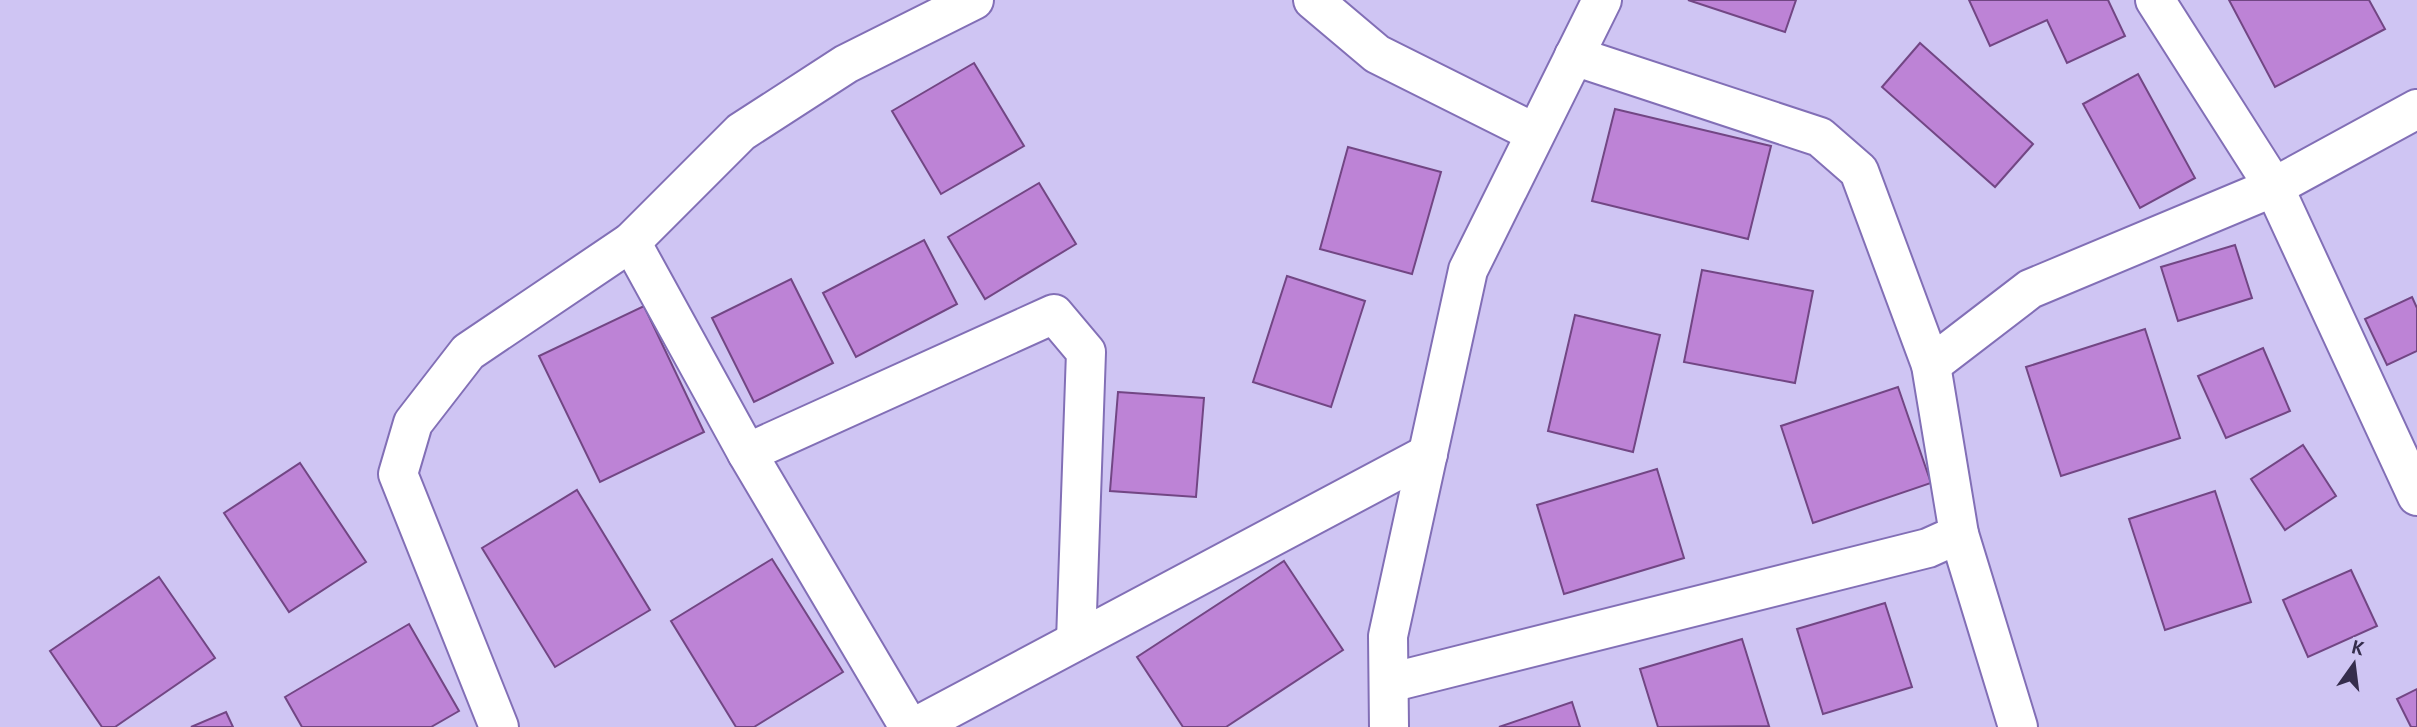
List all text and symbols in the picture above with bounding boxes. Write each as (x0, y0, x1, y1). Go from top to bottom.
north arrow (2319, 629, 2389, 699)
text: K (2349, 634, 2367, 661)

